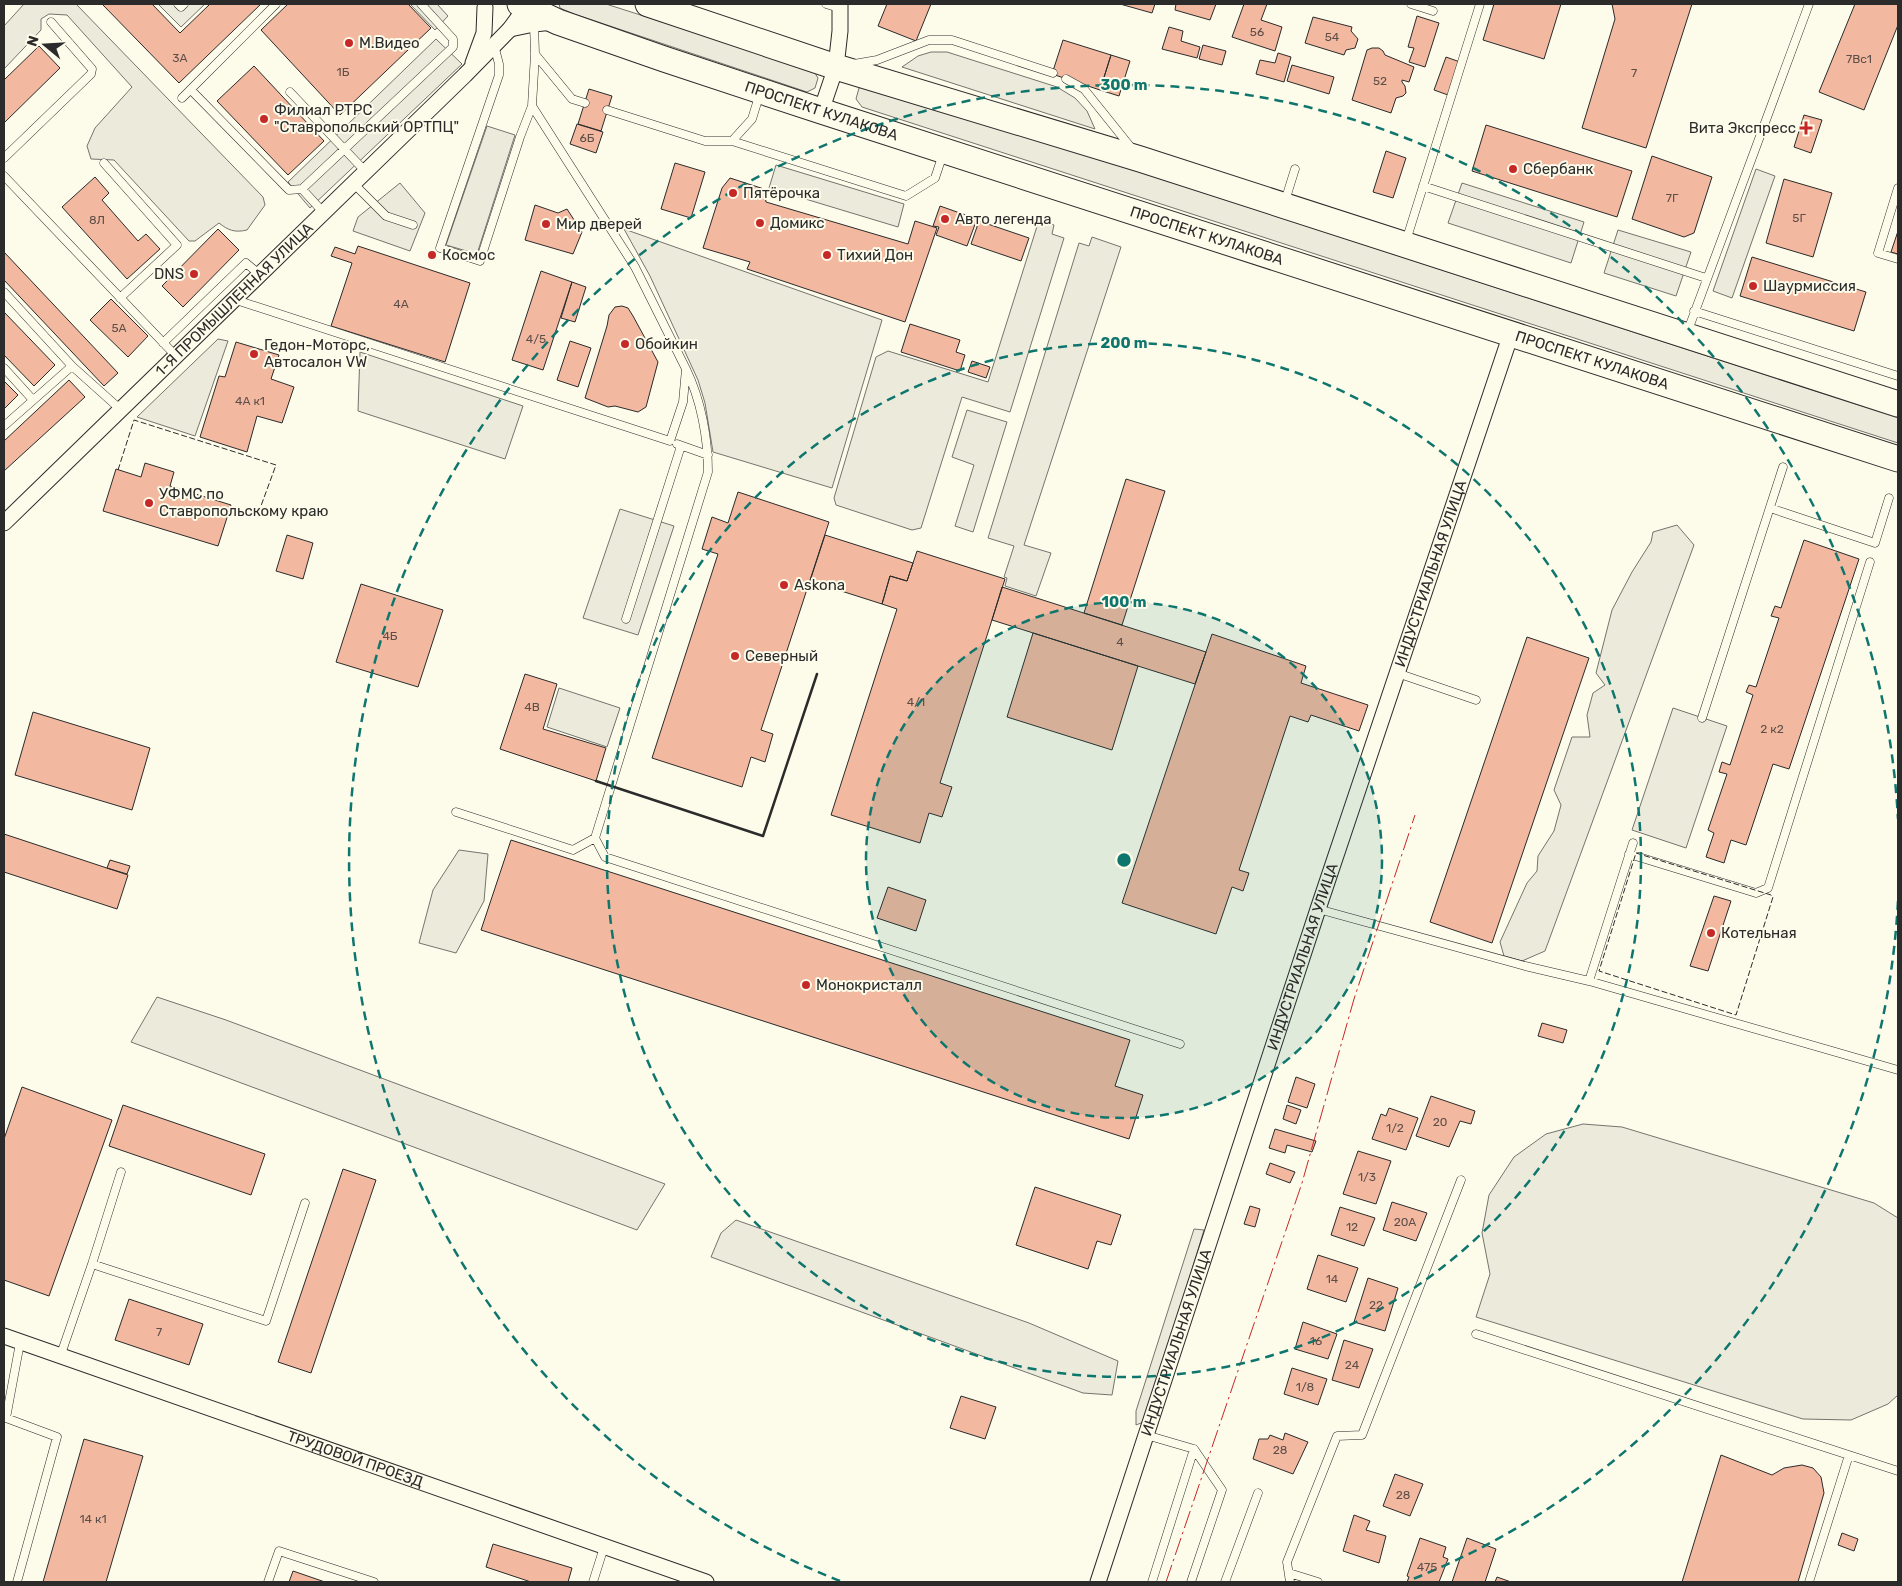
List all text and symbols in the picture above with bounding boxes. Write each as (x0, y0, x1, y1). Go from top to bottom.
north arrow (20, 20, 70, 70)
house number: 56 (1250, 25, 1264, 39)
house number: 54 (1325, 30, 1340, 44)
text: N (23, 34, 43, 49)
place label: М.Видео (359, 34, 420, 52)
marker: М.Видео (343, 37, 355, 49)
house number: 3А (172, 51, 188, 65)
house number: 7Вс1 (1846, 52, 1872, 66)
house number: 1Б (337, 65, 350, 79)
house number: 7 (1631, 66, 1637, 80)
house number: 52 (1373, 74, 1387, 88)
text: 300 m (1100, 76, 1148, 94)
street label: ПРОСПЕКТ КУЛАКОВА (742, 77, 900, 144)
place label: Филиал РТРС "Ставропольский ОРТПЦ" (274, 101, 459, 136)
marker: Филиал РТРС "Ставропольский ОРТПЦ" (258, 113, 270, 125)
place label: Вита Экспресс (1689, 119, 1796, 137)
marker: Вита Экспресс (1800, 122, 1812, 134)
house number: 6Б (580, 131, 595, 145)
place label: Сбербанк (1523, 160, 1593, 178)
marker: Сбербанк (1507, 163, 1519, 175)
place label: Пятёрочка (743, 184, 820, 202)
marker: Пятёрочка (727, 187, 739, 199)
house number: 7Г (1666, 191, 1679, 205)
street label: ПРОСПЕКТ КУЛАКОВА (1128, 202, 1286, 269)
place label: Авто легенда (955, 210, 1052, 228)
house number: 5Г (1792, 211, 1806, 225)
house number: 8Л (89, 213, 105, 227)
marker: Авто легенда (939, 213, 951, 225)
place label: Домикс (770, 214, 825, 232)
place label: Мир дверей (556, 215, 642, 233)
marker: Домикс (754, 217, 766, 229)
marker: Мир дверей (540, 218, 552, 230)
street label: 1-Я ПРОМЫШЛЕННАЯ УЛИЦА (152, 219, 317, 380)
place label: Космос (442, 246, 495, 264)
place label: Тихий Дон (837, 246, 913, 264)
marker: Космос (426, 249, 438, 261)
marker: Тихий Дон (821, 249, 833, 261)
place label: DNS (154, 265, 184, 283)
marker: DNS (188, 268, 200, 280)
place label: Шаурмиссия (1763, 277, 1856, 295)
marker: Шаурмиссия (1747, 280, 1759, 292)
house number: 4А (393, 297, 409, 311)
house number: 5А (111, 321, 127, 335)
street label: ПРОСПЕКТ КУЛАКОВА (1513, 327, 1671, 393)
house number: 4/5 (526, 332, 546, 346)
text: 200 m (1100, 334, 1148, 352)
place label: Обойкин (635, 335, 698, 353)
place label: Гедон-Моторс, Автосалон VW (264, 336, 370, 371)
marker: Обойкин (619, 338, 631, 350)
marker: Гедон-Моторс, Автосалон VW (248, 348, 260, 360)
house number: 4А к1 (235, 394, 265, 408)
street label: ИНДУСТРИАЛЬНАЯ УЛИЦА (1391, 478, 1470, 669)
place label: УФМС по Ставропольскому краю (159, 485, 328, 520)
marker: УФМС по Ставропольскому краю (143, 497, 155, 509)
place label: Askona (794, 576, 845, 594)
marker: Askona (778, 579, 790, 591)
text: 100 m (1102, 593, 1146, 611)
house number: 4Б (382, 629, 398, 643)
house number: 4 (1116, 635, 1124, 649)
place label: Северный (745, 647, 818, 665)
marker: Северный (729, 650, 741, 662)
house number: 4/1 (907, 695, 925, 709)
house number: 4В (524, 700, 540, 714)
house number: 2 к2 (1760, 722, 1784, 736)
centre of rings (1115, 851, 1133, 869)
street label: ИНДУСТРИАЛЬНАЯ УЛИЦА (1263, 861, 1342, 1052)
place label: Котельная (1721, 924, 1797, 942)
marker: Котельная (1705, 927, 1717, 939)
place label: Монокристалл (816, 976, 922, 994)
marker: Монокристалл (800, 979, 812, 991)
house number: 20 (1433, 1115, 1447, 1129)
house number: 1/2 (1386, 1121, 1404, 1135)
house number: 1/3 (1358, 1170, 1376, 1184)
house number: 20А (1394, 1215, 1416, 1229)
house number: 12 (1346, 1220, 1358, 1234)
street label: ИНДУСТРИАЛЬНАЯ УЛИЦА (1137, 1247, 1215, 1438)
house number: 14 (1326, 1272, 1339, 1286)
house number: 22 (1369, 1298, 1383, 1312)
house number: 7 (156, 1325, 162, 1339)
house number: 16 (1310, 1334, 1322, 1348)
house number: 24 (1345, 1358, 1360, 1372)
house number: 1/8 (1296, 1380, 1314, 1394)
street label: ТРУДОВОЙ ПРОЕЗД (285, 1427, 426, 1491)
house number: 28 (1273, 1443, 1287, 1457)
house number: 28 (1396, 1488, 1410, 1502)
house number: 14 к1 (79, 1512, 107, 1526)
house number: 475 (1417, 1560, 1437, 1574)

